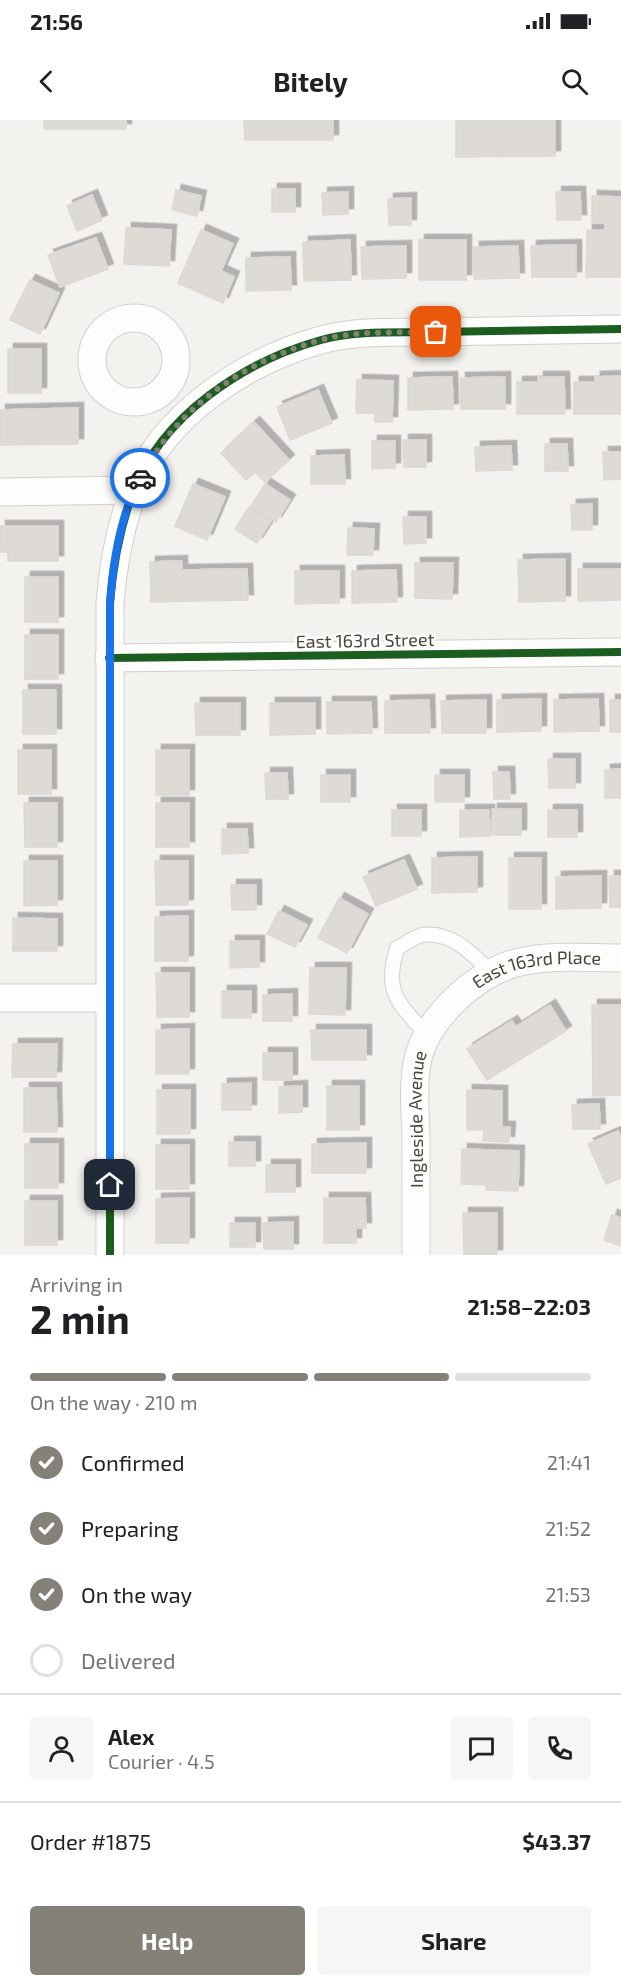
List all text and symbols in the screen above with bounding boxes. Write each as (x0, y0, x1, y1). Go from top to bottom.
text: 21:56 (30, 8, 83, 34)
icon: back (30, 65, 63, 98)
text: Bitely (273, 65, 348, 97)
icon: search (558, 65, 591, 98)
pin (410, 306, 461, 357)
icon: bag (419, 315, 452, 348)
courier (110, 448, 170, 508)
icon: car (124, 462, 157, 495)
street label: East 163rd Street (295, 628, 435, 652)
street label: East 163rd Place (468, 946, 601, 993)
street label: Ingleside Avenue (404, 1048, 431, 1188)
pin (84, 1159, 135, 1210)
icon: home (93, 1168, 126, 1201)
text: Arriving in (30, 1272, 123, 1296)
text: 21:58–22:03 (467, 1293, 591, 1319)
text: 2 min (30, 1295, 130, 1342)
text: On the way · 210 m (30, 1390, 198, 1414)
icon: check (30, 1446, 63, 1479)
text: Confirmed (81, 1449, 185, 1475)
text: 21:41 (547, 1450, 591, 1474)
icon: check (30, 1512, 63, 1545)
text: Preparing (81, 1515, 179, 1541)
text: 21:52 (545, 1516, 591, 1540)
icon: check (30, 1578, 63, 1611)
text: On the way (81, 1581, 192, 1607)
text: 21:53 (545, 1582, 591, 1606)
text: Delivered (81, 1647, 176, 1673)
button: person (30, 1717, 93, 1780)
button: chat (450, 1717, 513, 1780)
button: phone (528, 1717, 591, 1780)
text: Alex (108, 1723, 154, 1749)
text: Courier · 4.5 (108, 1749, 215, 1773)
text: Order #1875 (30, 1828, 151, 1854)
text: $43.37 (522, 1828, 591, 1854)
button: Help (30, 1906, 305, 1975)
button: Share (317, 1906, 591, 1975)

